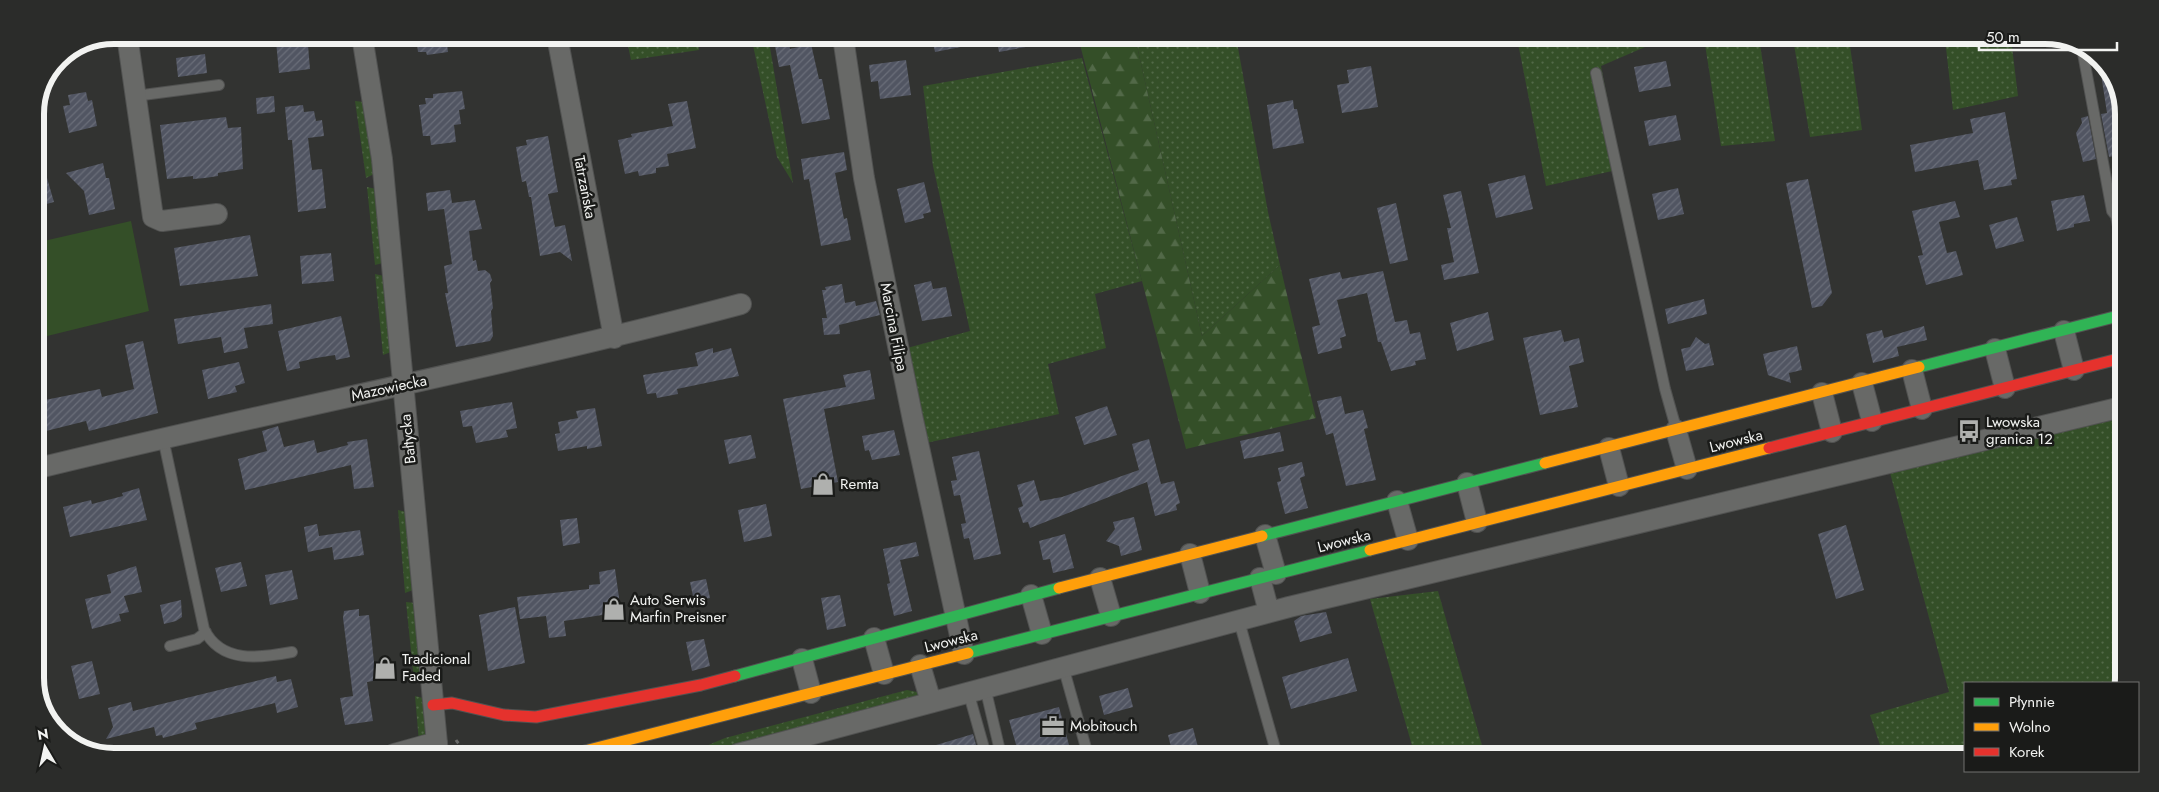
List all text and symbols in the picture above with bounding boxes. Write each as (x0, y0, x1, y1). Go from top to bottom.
scale bar (1979, 20, 2116, 52)
text: 50 m (1986, 26, 2020, 48)
street label: Tatrzańska (568, 154, 602, 220)
street label: Marcina Filipa (875, 281, 913, 373)
street label: Mazowiecka (349, 369, 429, 407)
place label: Lwowska granica 12 (1986, 411, 2053, 450)
street label: Bałtycka (394, 413, 422, 465)
bus stop icon: Lwowska granica 12 (1956, 418, 1982, 444)
street label: Lwowska (1707, 424, 1765, 458)
shop icon: Remta (810, 471, 836, 497)
place label: Remta (840, 473, 879, 495)
street label: Lwowska (1315, 524, 1373, 558)
place label: Auto Serwis Marfin Preisner (630, 589, 727, 628)
shop icon: Auto Serwis Marfin Preisner (601, 596, 627, 622)
street label: Lwowska (922, 624, 980, 658)
place label: Tradicional Faded (402, 648, 470, 687)
shop icon: Tradicional Faded (372, 655, 398, 681)
legend (1964, 682, 2139, 772)
text: Płynnie (2009, 691, 2055, 713)
office icon: Mobitouch (1040, 713, 1066, 739)
place label: Mobitouch (1070, 715, 1138, 737)
text: Wolno (2009, 716, 2050, 738)
north arrow (20, 722, 70, 772)
text: N (36, 723, 50, 745)
text: Korek (2009, 741, 2045, 763)

